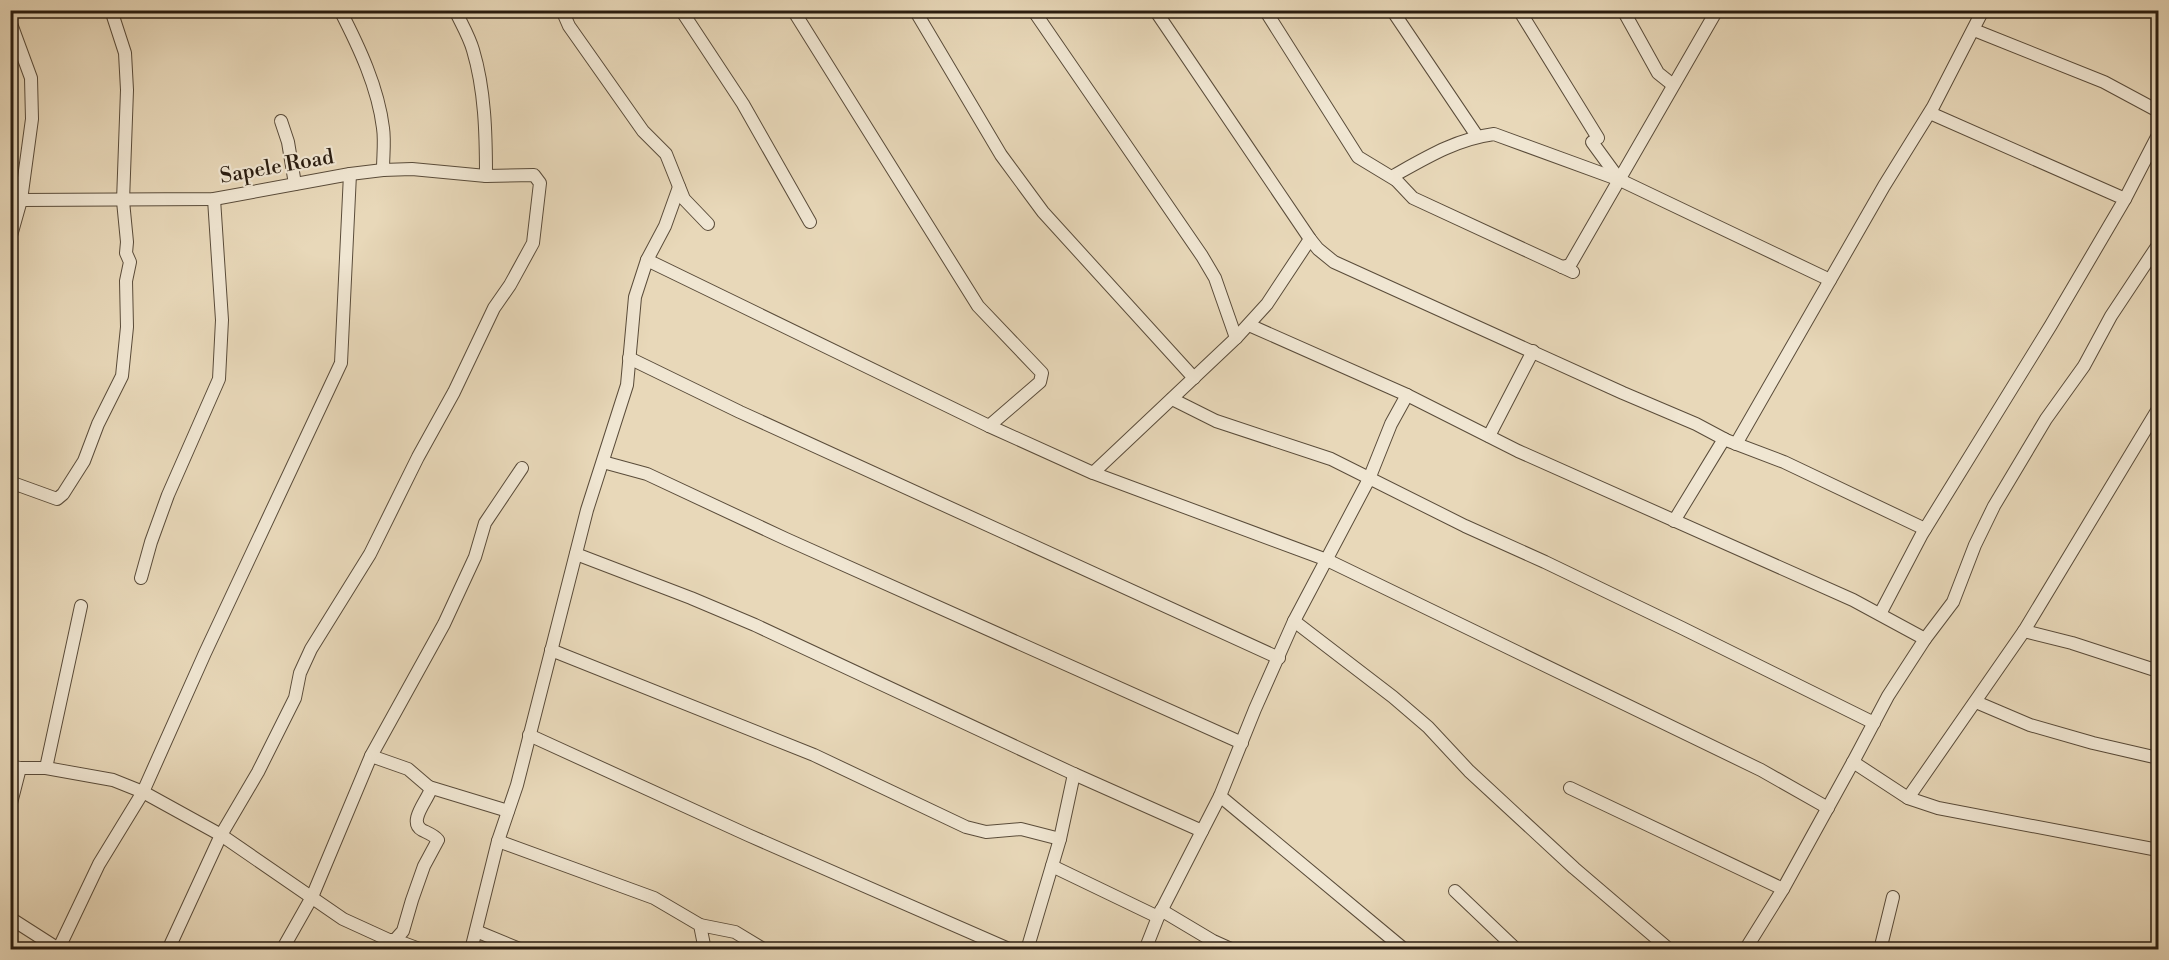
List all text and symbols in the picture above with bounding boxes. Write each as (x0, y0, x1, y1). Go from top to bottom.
street label: Sapele Road (218, 144, 336, 190)

